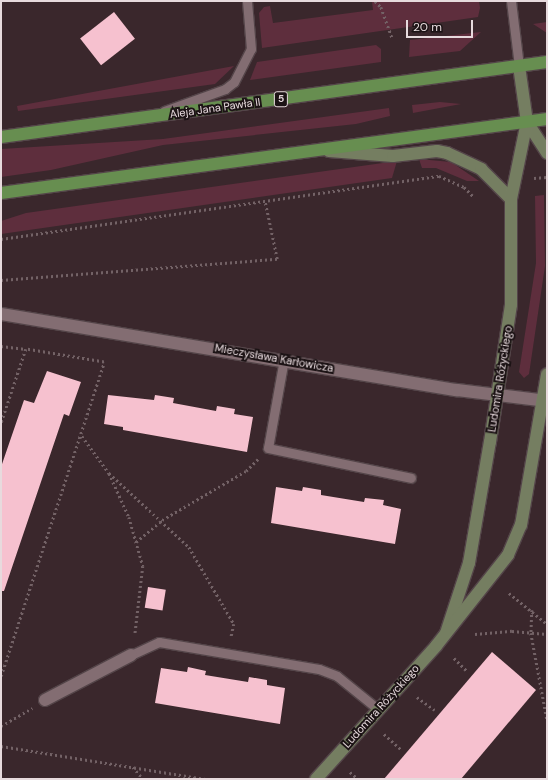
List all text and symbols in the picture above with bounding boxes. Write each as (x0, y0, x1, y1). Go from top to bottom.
scale bar (408, 12, 475, 38)
text: 20 m (413, 19, 442, 35)
road number: 5 (273, 91, 289, 107)
street label: Aleja Jana Pawła II (169, 95, 261, 121)
street label: Ludomira Różyckiego (485, 325, 515, 433)
street label: Mieczysława Karłowicza (214, 341, 334, 375)
street label: Ludomira Różyckiego (340, 662, 422, 750)

